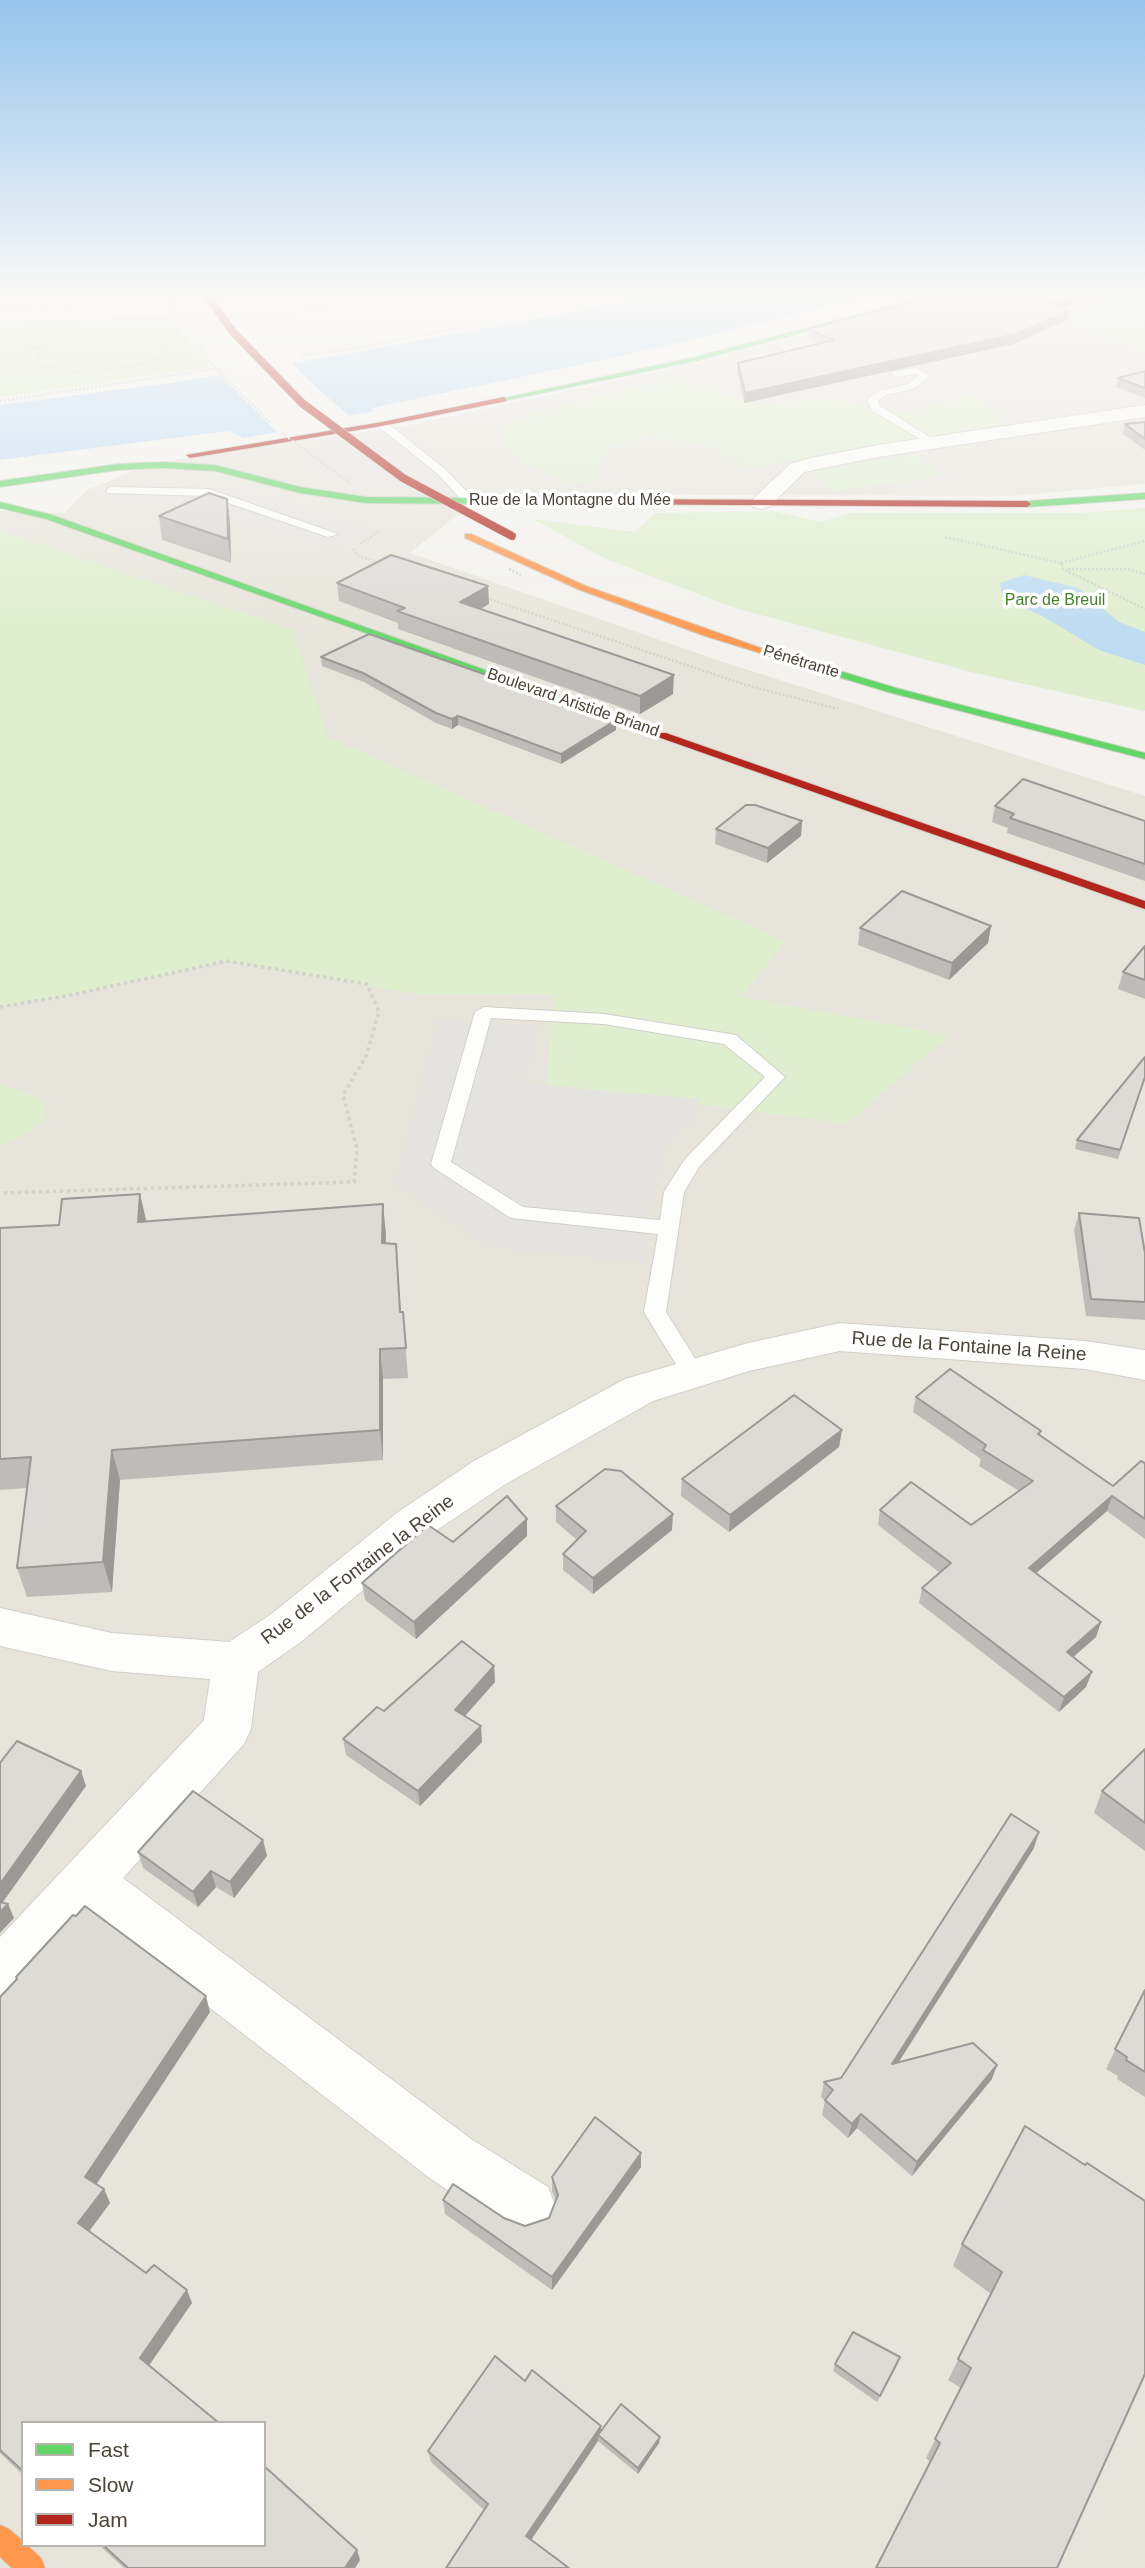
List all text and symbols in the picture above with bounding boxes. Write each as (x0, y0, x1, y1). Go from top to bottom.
street label: Rue de la Montagne du Mée (469, 491, 671, 511)
park label: Parc de Breuil (1005, 591, 1105, 611)
street label: Pénétrante (761, 641, 841, 683)
street label: Boulevard Aristide Briand (485, 665, 661, 741)
street label: Rue de la Fontaine la Reine (851, 1327, 1087, 1367)
street label: Rue de la Fontaine la Reine (257, 1490, 459, 1650)
legend (21, 2421, 266, 2547)
text: Fast (88, 2438, 129, 2461)
text: Slow (88, 2473, 134, 2496)
text: Jam (88, 2508, 128, 2531)

